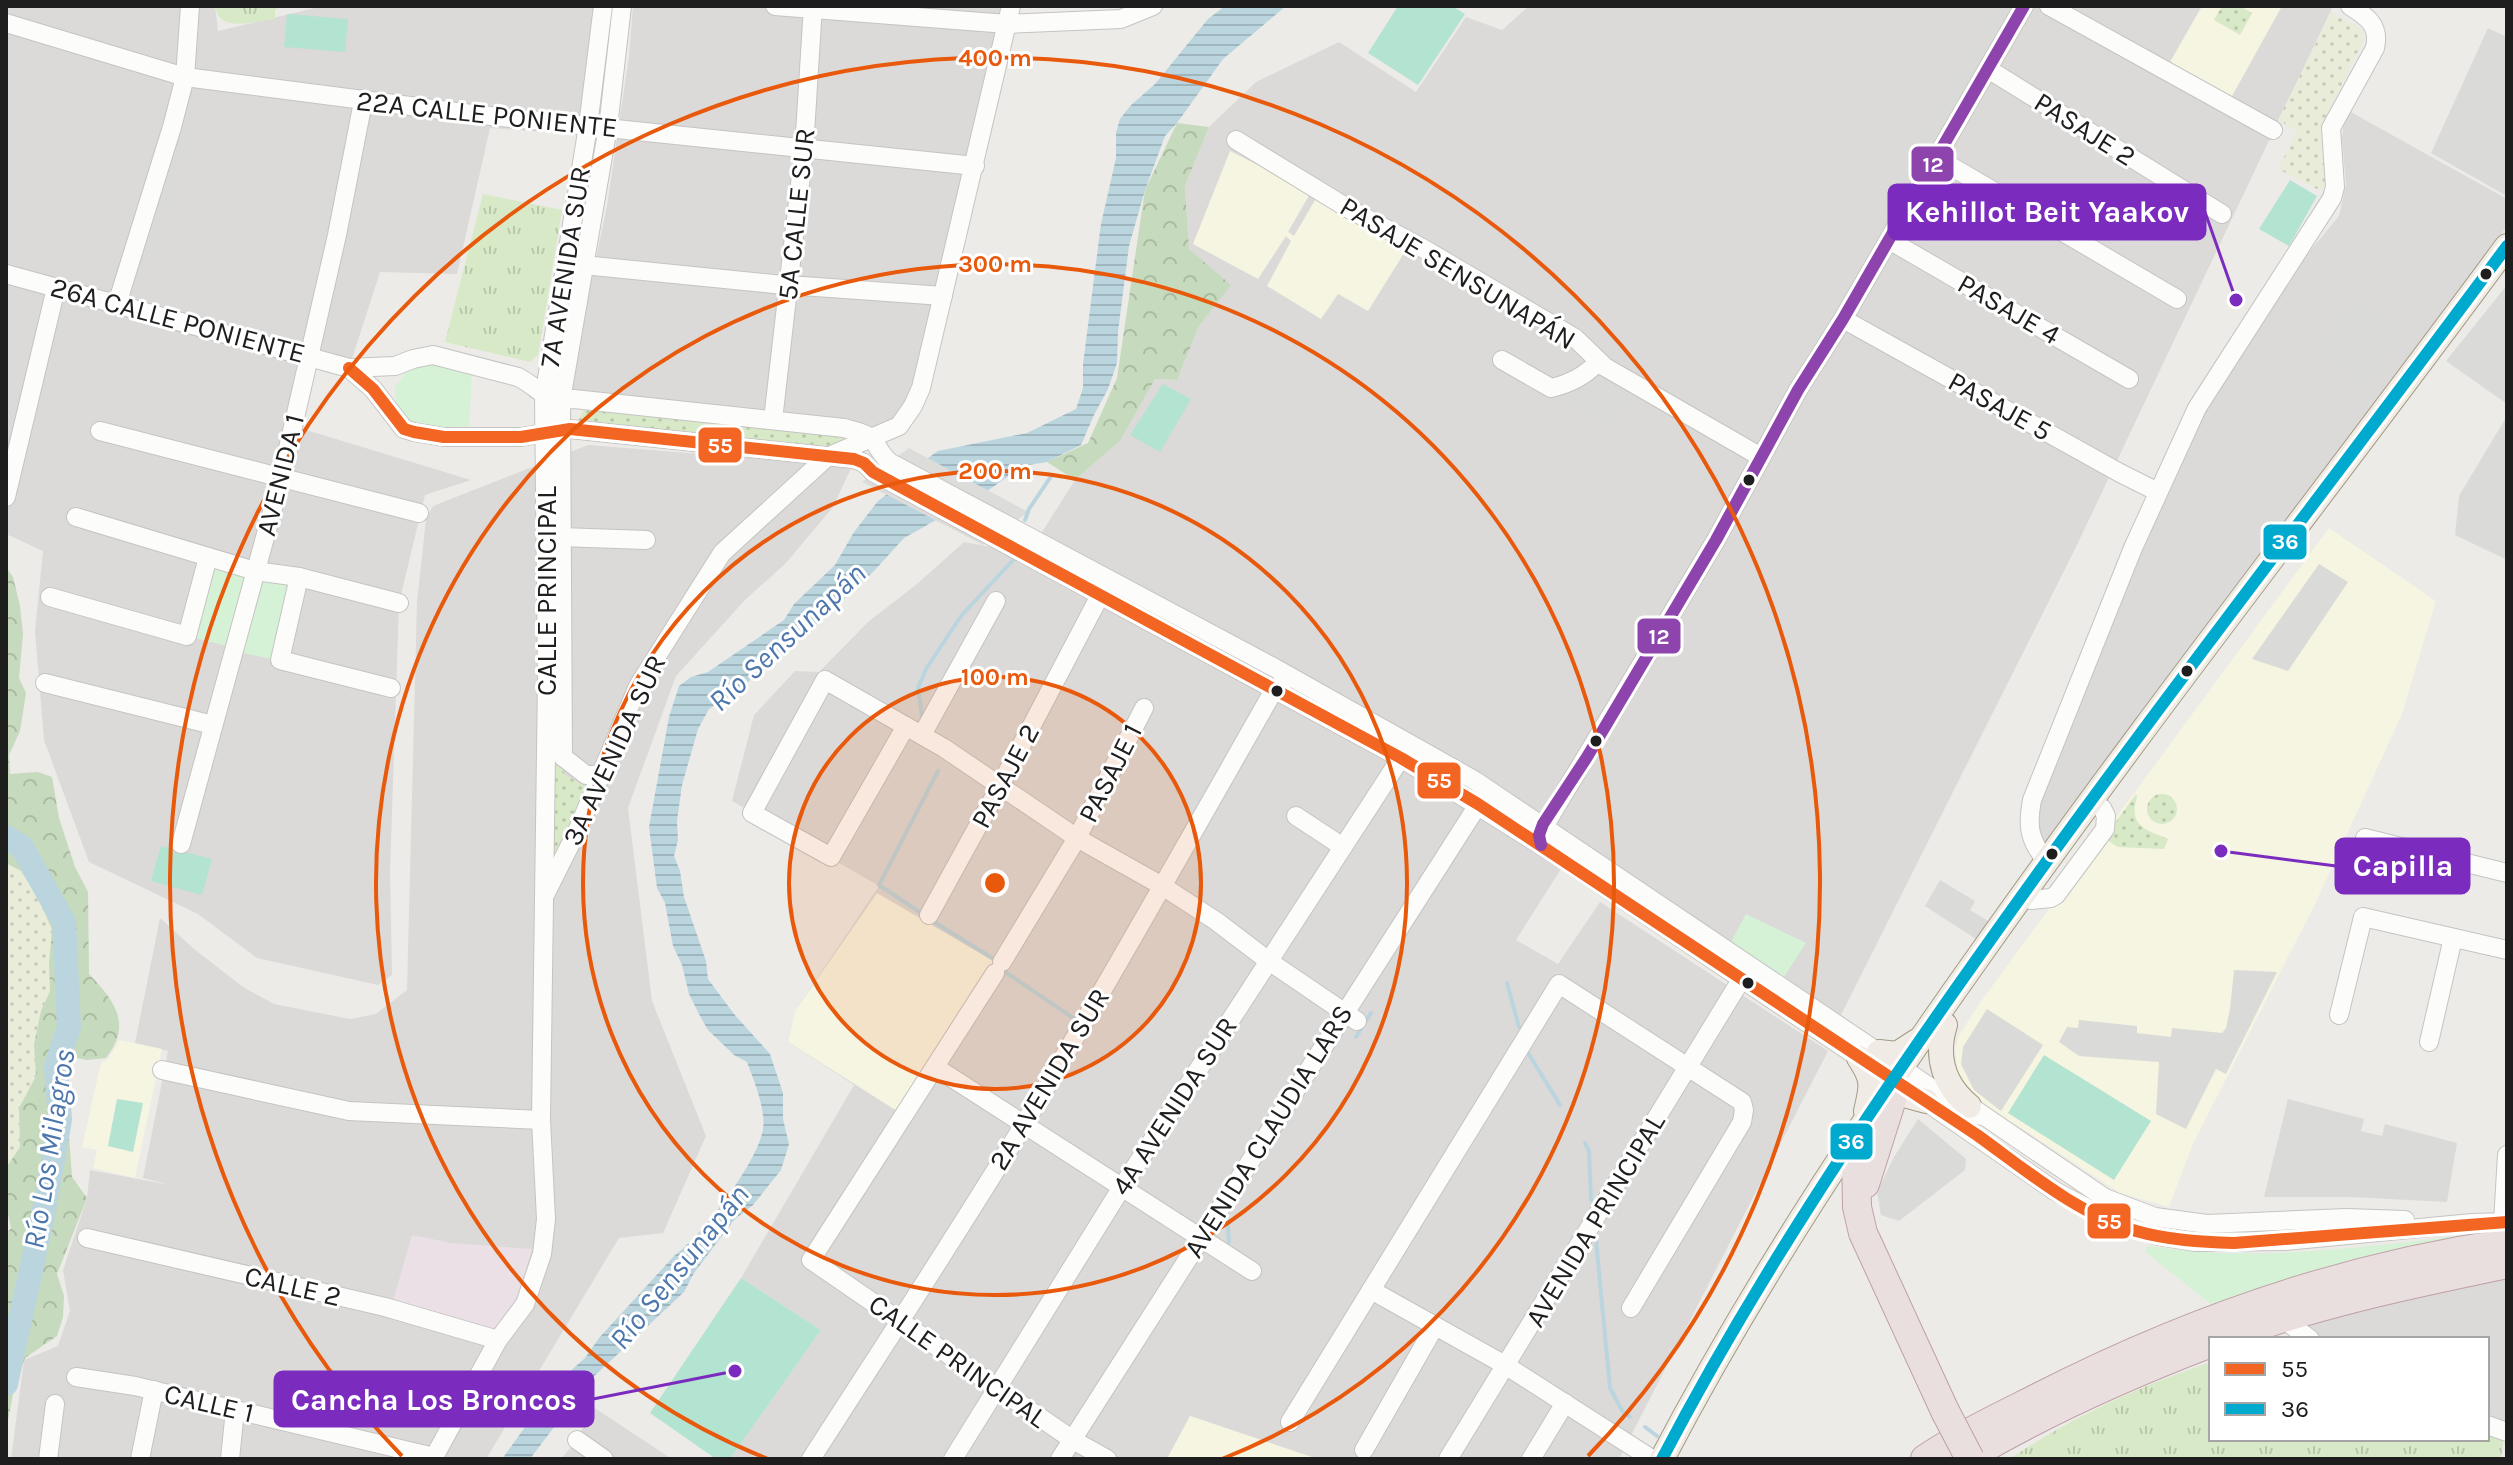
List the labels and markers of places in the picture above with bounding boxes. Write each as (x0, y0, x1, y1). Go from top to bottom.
callout: Kehillot Beit Yaakov (1889, 185, 2205, 239)
unlabelled marker (2478, 266, 2494, 282)
unlabelled marker (1741, 472, 1757, 488)
unlabelled marker (2179, 663, 2195, 679)
unlabelled marker (1269, 683, 1285, 699)
unlabelled marker (1588, 733, 1604, 749)
callout: Capilla (2336, 839, 2469, 893)
unlabelled marker (2044, 846, 2060, 862)
centre of rings (981, 869, 1009, 897)
unlabelled marker (1740, 975, 1756, 991)
callout: Cancha Los Broncos (275, 1372, 593, 1426)

